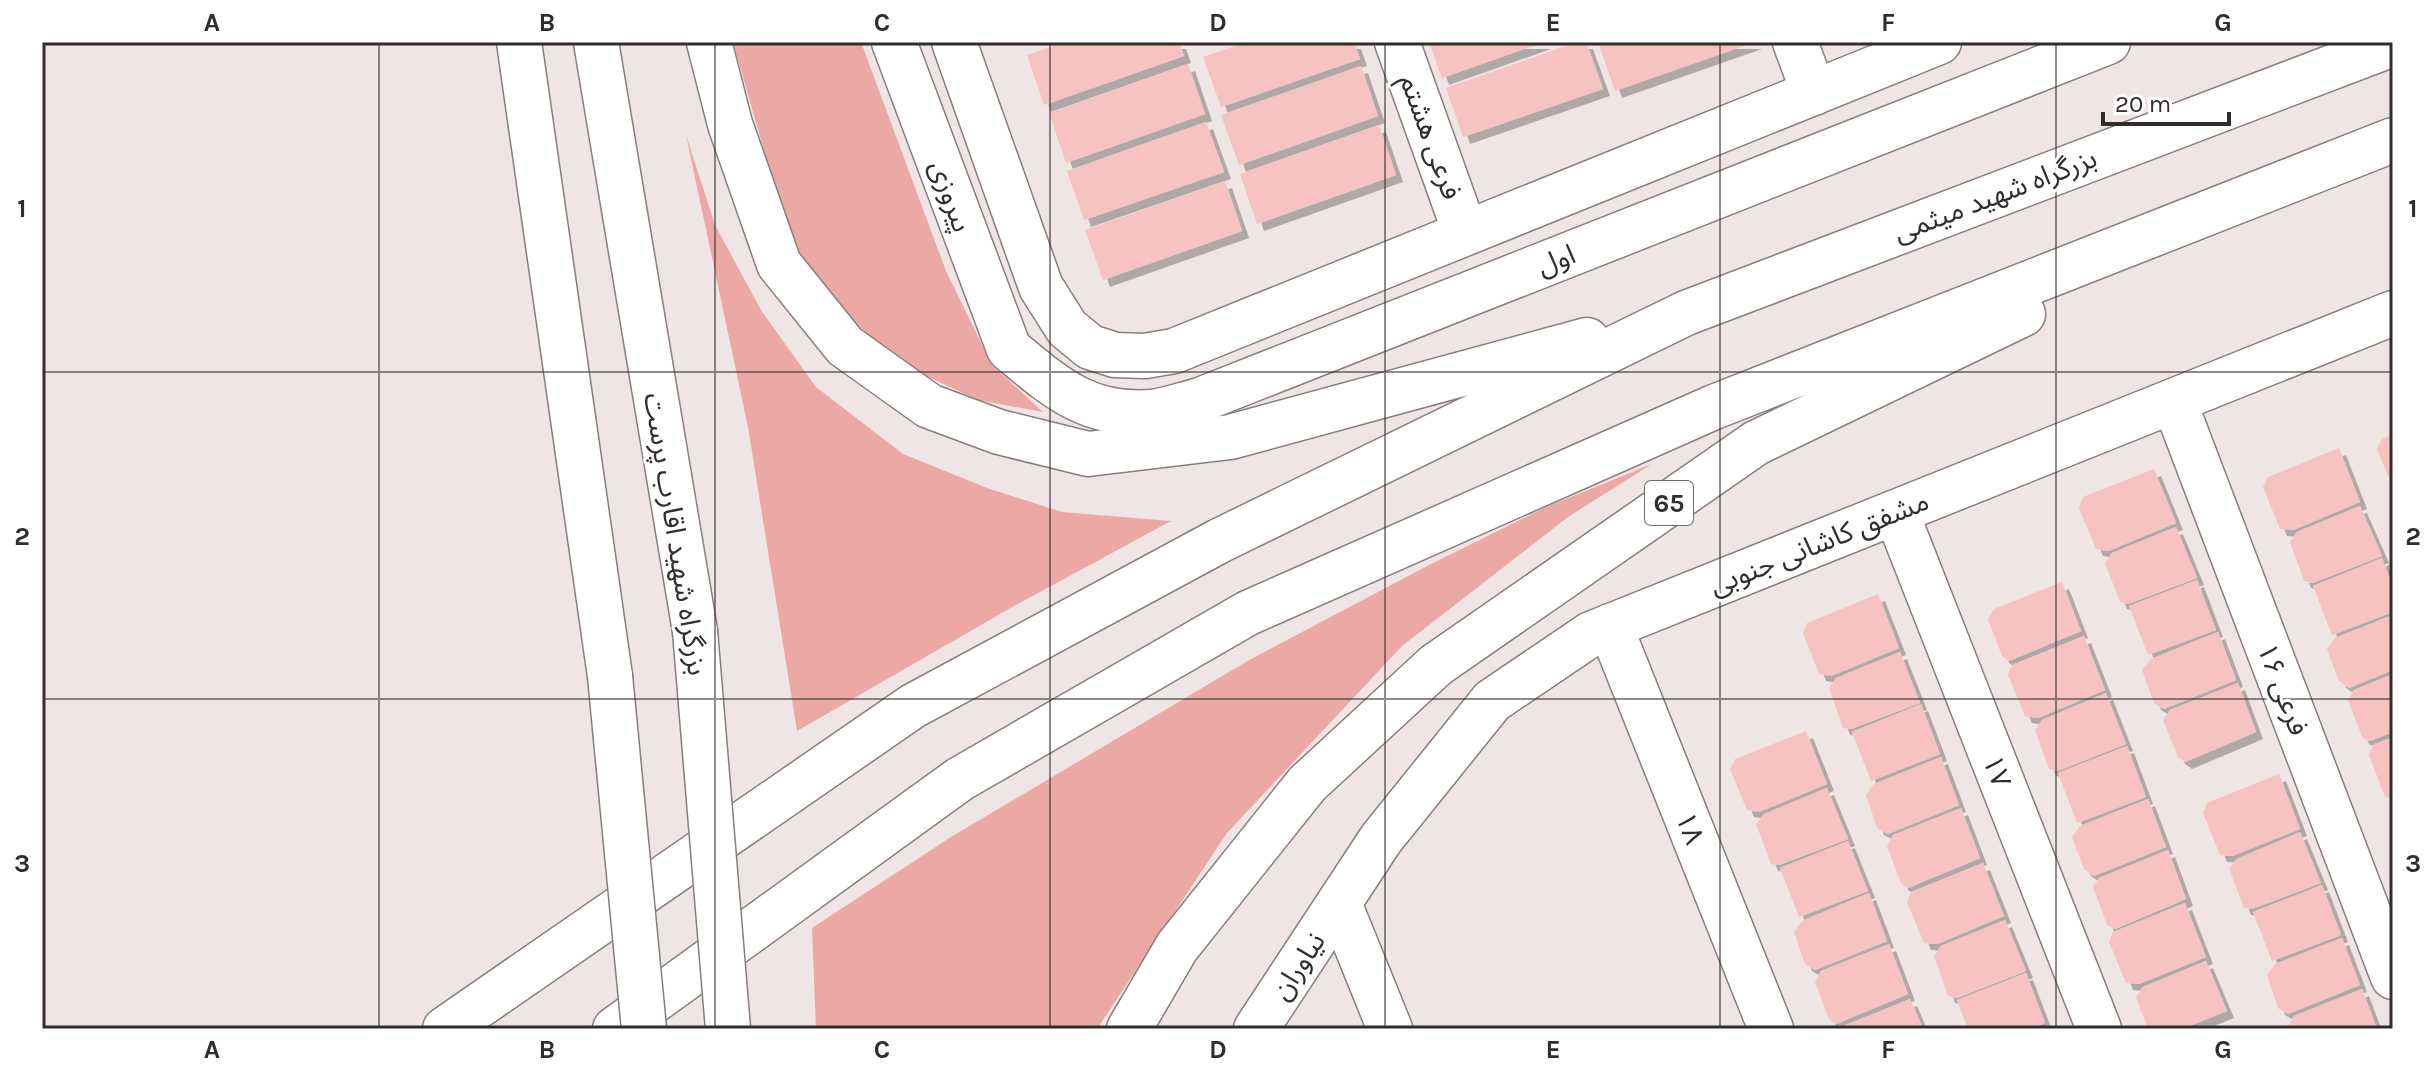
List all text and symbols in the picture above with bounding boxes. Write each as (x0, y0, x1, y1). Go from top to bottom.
text: A (204, 7, 220, 38)
text: B (539, 7, 555, 38)
text: C (874, 7, 890, 38)
text: D (1209, 7, 1227, 38)
text: E (1545, 7, 1561, 38)
text: F (1881, 7, 1895, 38)
text: G (2214, 7, 2232, 38)
street label: فرعی هشتم (1389, 70, 1469, 206)
scale bar (2103, 76, 2229, 126)
text: 20 m (2115, 90, 2171, 118)
street label: بزرگراه شهید میثمی (1889, 141, 2101, 249)
street label: پیروزی (922, 156, 979, 237)
text: 1 (17, 193, 27, 224)
text: 1 (2408, 193, 2418, 224)
street label: اول (1532, 237, 1580, 283)
street label: بزرگراه شهید اقارب پرست (636, 390, 715, 678)
road number: 65 (1645, 481, 1693, 525)
street label: مشفق کاشانی جنوبی (1704, 484, 1934, 603)
text: 2 (14, 521, 30, 552)
text: 2 (2405, 521, 2421, 552)
street label: فرعی ۱۶ (2250, 638, 2316, 740)
street label: ۱۷ (1976, 750, 2018, 792)
street label: ۱۸ (1669, 807, 1711, 849)
text: 3 (14, 848, 30, 879)
text: 3 (2405, 848, 2421, 879)
street label: نیاوران (1264, 926, 1332, 1006)
text: A (204, 1034, 220, 1065)
text: B (539, 1034, 555, 1065)
text: C (874, 1034, 890, 1065)
text: D (1209, 1034, 1227, 1065)
text: E (1545, 1034, 1561, 1065)
text: F (1881, 1034, 1895, 1065)
text: G (2214, 1034, 2232, 1065)

